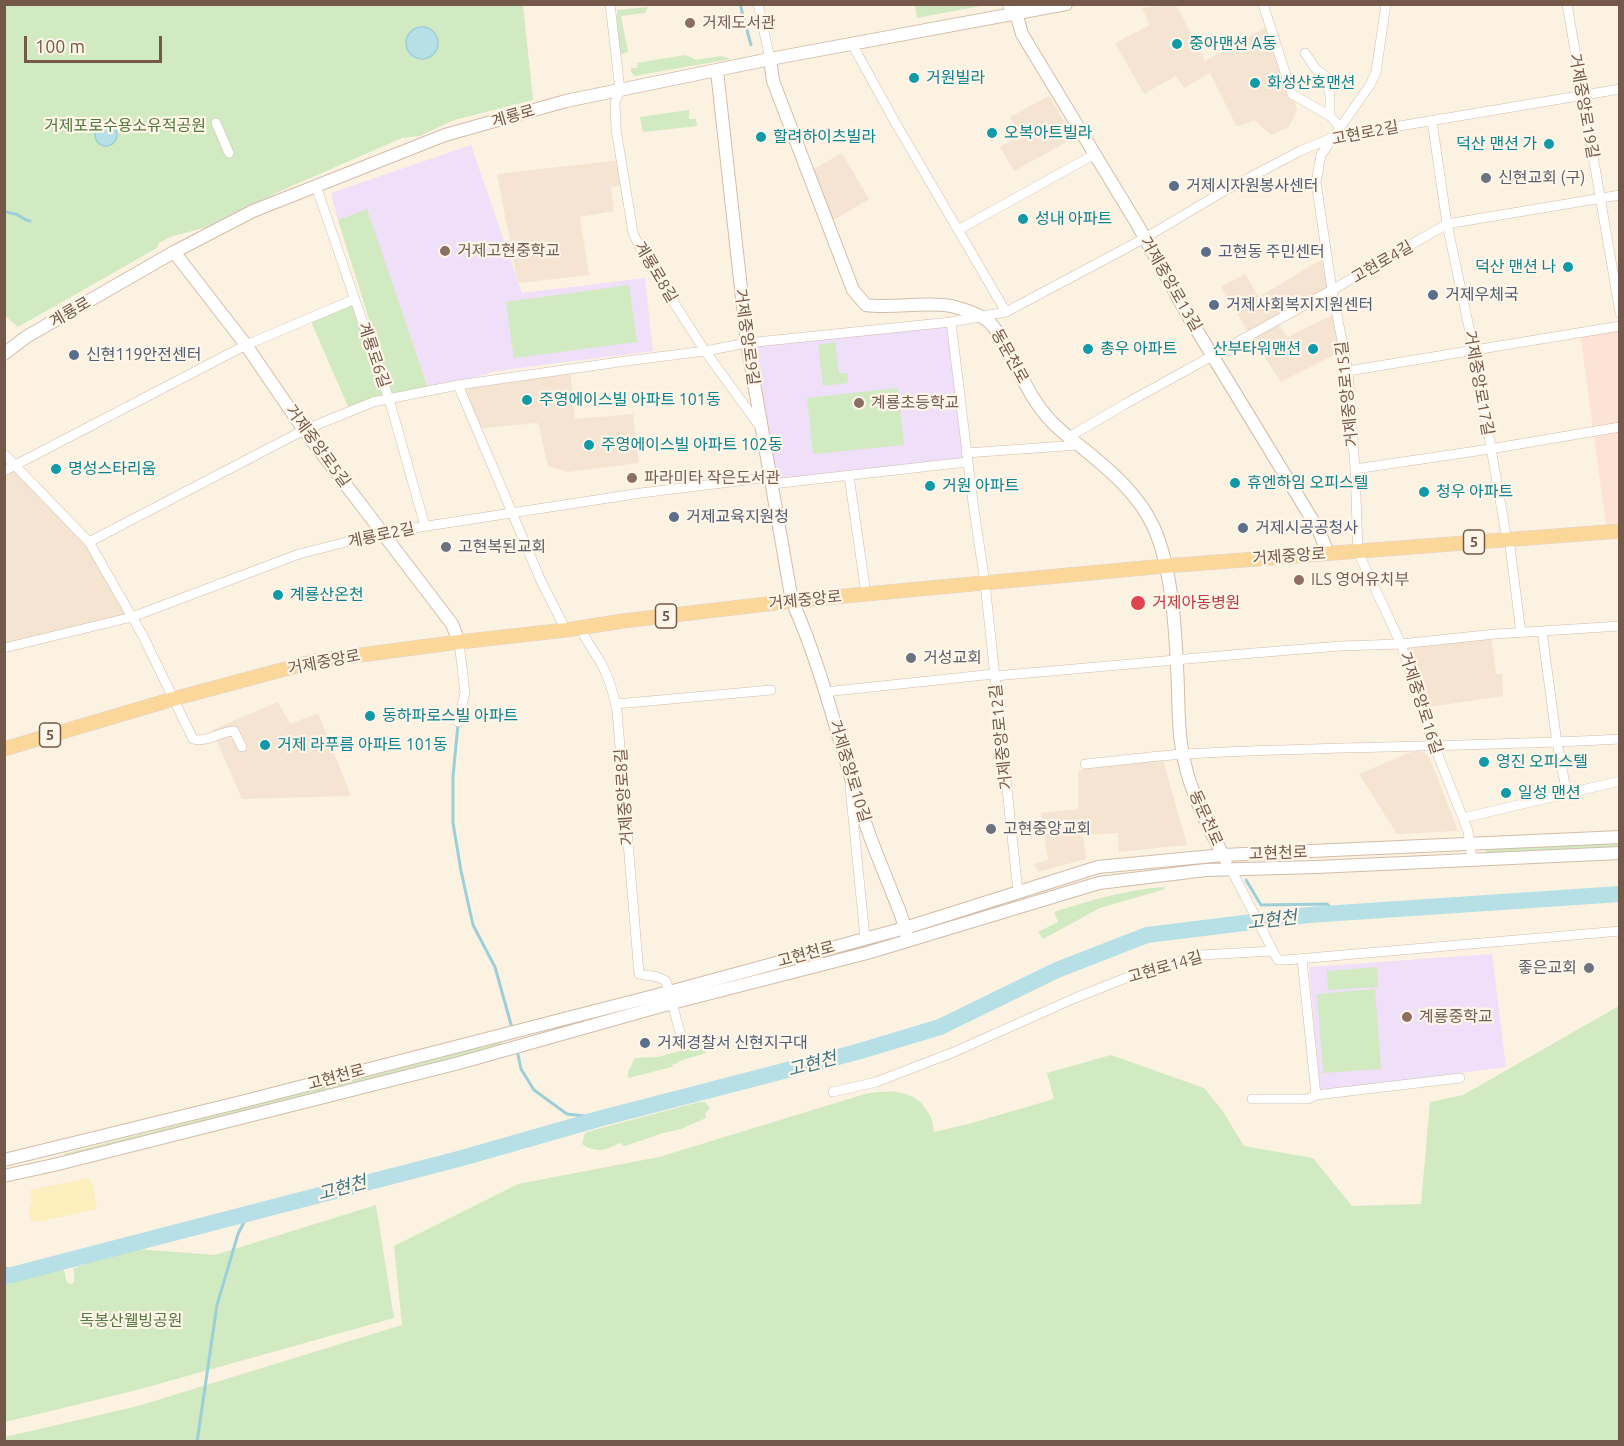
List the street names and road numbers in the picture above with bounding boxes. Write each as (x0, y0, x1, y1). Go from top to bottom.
street label: 거제중앙로19길 (1565, 52, 1603, 160)
street label: 계룡로 (489, 101, 537, 131)
street label: 고현로2길 (1330, 117, 1400, 149)
street label: 거제중앙로13길 (1136, 233, 1206, 335)
street label: 고현로4길 (1348, 237, 1416, 287)
street label: 계룡로8길 (630, 238, 682, 306)
street label: 거제중앙로9길 (731, 287, 763, 387)
street label: 계룡로 (46, 293, 94, 331)
street label: 계룡로6길 (354, 320, 394, 390)
street label: 동문천로 (987, 326, 1033, 386)
street label: 거제중앙로17길 (1460, 329, 1498, 437)
street label: 거제중앙로15길 (1332, 340, 1362, 448)
street label: 거제중앙로5길 (282, 401, 354, 491)
street label: 계룡로2길 (346, 519, 416, 551)
road number: 5 (1464, 530, 1484, 554)
street label: 거제중앙로 (1252, 544, 1326, 568)
street label: 거제중앙로 (767, 587, 843, 613)
road number: 5 (656, 604, 676, 628)
street label: 거제중앙로 (286, 646, 362, 678)
street label: 거제중앙로16길 (1395, 649, 1447, 757)
street label: 거제중앙로12길 (986, 683, 1016, 791)
street label: 거제중앙로10길 (825, 717, 875, 825)
road number: 5 (40, 723, 60, 747)
street label: 거제중앙로8길 (611, 748, 637, 846)
street label: 동문천로 (1185, 787, 1227, 849)
street label: 고현천로 (1248, 842, 1308, 864)
street label: 고현천로 (775, 937, 837, 971)
street label: 고현로14길 (1125, 947, 1205, 987)
street label: 고현천로 (305, 1060, 367, 1094)

